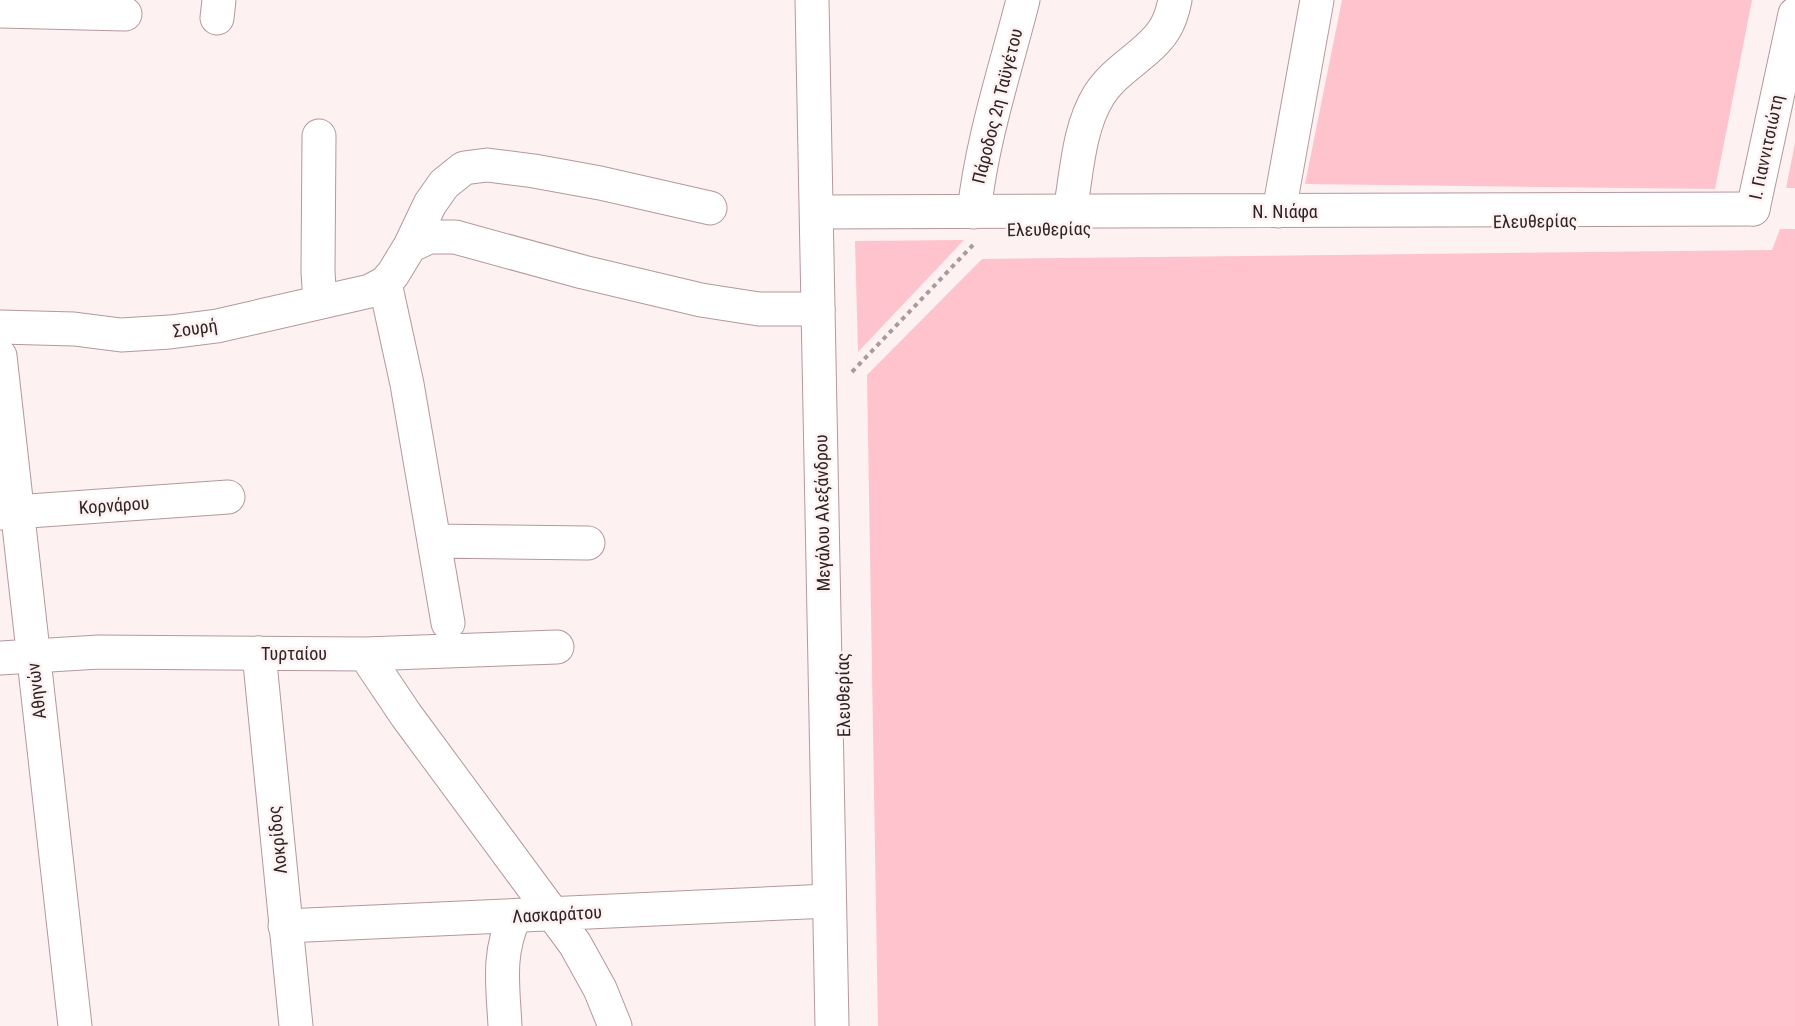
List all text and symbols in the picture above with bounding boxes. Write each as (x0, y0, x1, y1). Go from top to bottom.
street label: Πάροδος 2η Ταϋγέτου (968, 26, 1026, 186)
street label: Ι. Γιαννιτσιώτη (1745, 93, 1787, 201)
street label: Ν. Νιάφα (1252, 201, 1318, 222)
street label: Ελευθερίας (1493, 210, 1577, 232)
street label: Ελευθερίας (1007, 218, 1091, 240)
street label: Σουρή (171, 314, 219, 342)
street label: Μεγάλου Αλεξάνδρου (810, 434, 834, 592)
street label: Κορνάρου (78, 492, 150, 518)
street label: Τυρταίου (261, 643, 327, 664)
street label: Ελευθερίας (832, 653, 854, 737)
street label: Αθηνών (22, 661, 50, 720)
street label: Λοκρίδος (263, 805, 291, 875)
street label: Λασκαράτου (512, 901, 602, 927)

